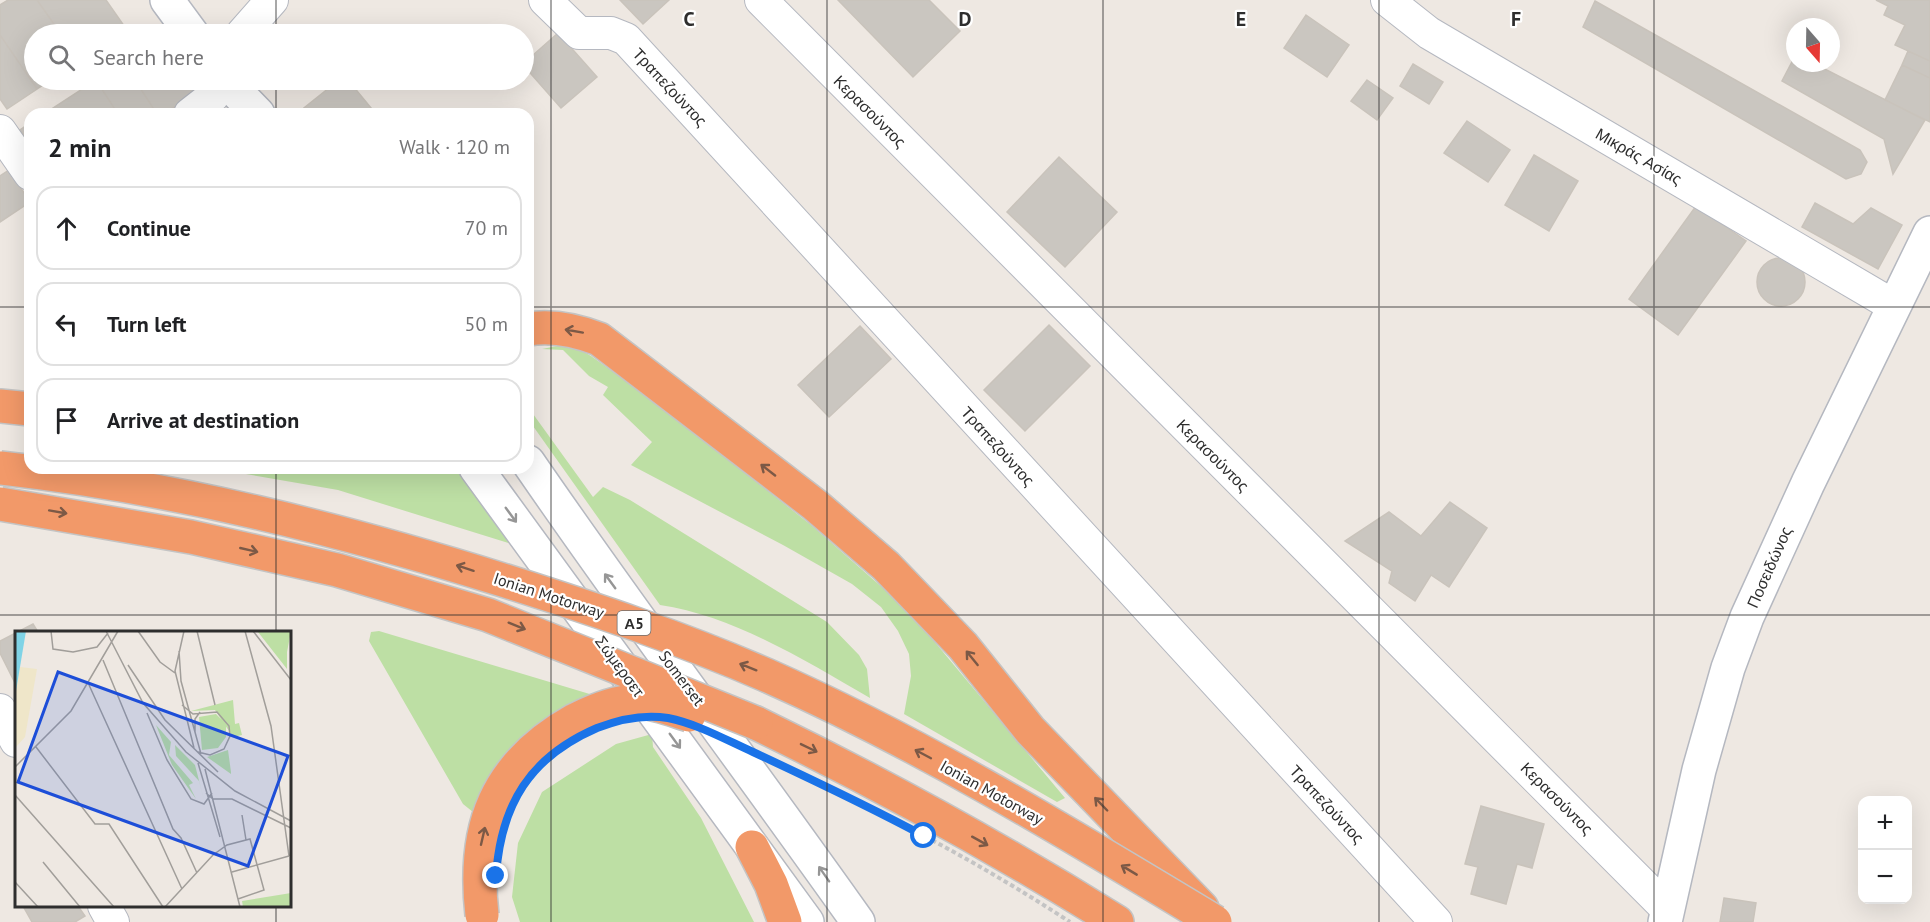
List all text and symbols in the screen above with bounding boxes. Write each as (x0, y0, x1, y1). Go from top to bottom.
text: C (683, 6, 695, 32)
text: D (959, 6, 972, 32)
text: E (1236, 6, 1246, 32)
text: F (1511, 6, 1521, 32)
north arrow (1786, 18, 1840, 72)
search box (24, 24, 534, 90)
icon: search (45, 41, 78, 74)
text: Search here (93, 43, 204, 71)
street label: Τραπεζούντος (629, 44, 712, 131)
street label: Κερασούντος (830, 71, 911, 152)
street label: Μικράς Ασίας (1592, 123, 1686, 189)
text: 2 min (48, 131, 111, 164)
text: Walk · 120 m (399, 134, 510, 160)
icon: ahead (50, 212, 83, 245)
text: Continue (107, 214, 191, 242)
text: 70 m (465, 215, 508, 241)
icon: left (50, 308, 83, 341)
text: Turn left (107, 310, 187, 338)
text: 50 m (465, 311, 508, 337)
one-way arrow (564, 325, 584, 336)
street label: Τραπεζούντος (957, 402, 1039, 490)
icon: arrive (50, 404, 83, 437)
text: Arrive at destination (107, 406, 299, 434)
street label: Κερασούντος (1173, 415, 1254, 496)
one-way arrow (761, 463, 777, 476)
one-way arrow (48, 507, 67, 518)
one-way arrow (505, 507, 517, 523)
street label: Ποσειδώνος (1742, 523, 1796, 611)
one-way arrow (239, 545, 258, 556)
one-way arrow (456, 562, 475, 573)
street label: Ionian Motorway (491, 568, 607, 622)
one-way arrow (604, 573, 616, 590)
road number: Α5 (618, 611, 650, 635)
one-way arrow (507, 622, 526, 633)
inset map (15, 631, 291, 907)
street label: Σώμερσετ (591, 631, 649, 701)
street label: Somerset (655, 646, 710, 710)
one-way arrow (966, 650, 979, 666)
one-way arrow (739, 661, 757, 672)
one-way arrow (669, 732, 681, 748)
one-way arrow (799, 743, 817, 755)
one-way arrow (914, 747, 932, 759)
street label: Ionian Motorway (937, 755, 1048, 829)
street label: Κερασούντος (1517, 758, 1598, 839)
street label: Τραπεζούντος (1286, 761, 1369, 848)
map controls (1858, 796, 1912, 904)
button: + (1858, 796, 1912, 850)
one-way arrow (1094, 797, 1109, 812)
route start (910, 822, 936, 848)
one-way arrow (478, 827, 490, 846)
one-way arrow (971, 835, 988, 847)
button: − (1858, 850, 1912, 904)
route end (482, 862, 508, 888)
one-way arrow (1121, 864, 1138, 876)
one-way arrow (818, 867, 830, 883)

